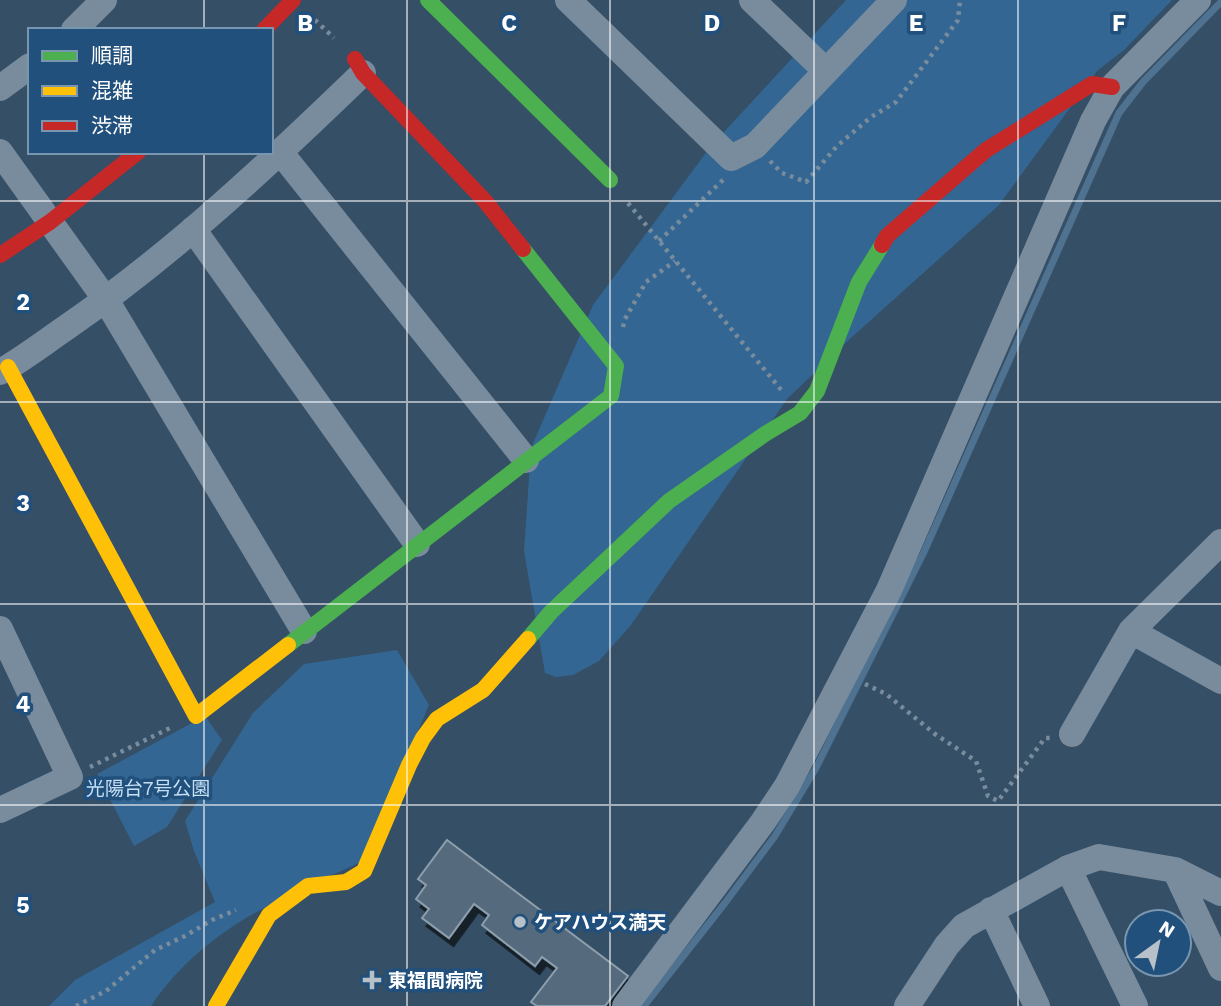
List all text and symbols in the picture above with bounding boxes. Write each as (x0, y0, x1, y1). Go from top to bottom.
text: B (297, 10, 313, 37)
text: C (501, 10, 517, 37)
text: D (704, 10, 720, 37)
text: E (909, 10, 923, 37)
text: F (1112, 10, 1126, 37)
legend (28, 28, 273, 154)
text: 順調 (91, 43, 133, 68)
text: 混雑 (91, 78, 133, 103)
text: 渋滞 (91, 113, 133, 138)
text: 2 (16, 289, 30, 316)
text: 3 (16, 490, 30, 517)
text: 4 (16, 691, 31, 718)
park label: 光陽台7号公園 (86, 777, 210, 800)
text: 5 (16, 892, 30, 919)
north arrow (1123, 908, 1193, 978)
place label: ケアハウス満天 (534, 911, 666, 934)
marker: ケアハウス満天 (512, 914, 528, 930)
text: N (1155, 916, 1179, 943)
place label: 東福間病院 (388, 969, 483, 992)
marker: 東福間病院 (362, 970, 382, 990)

